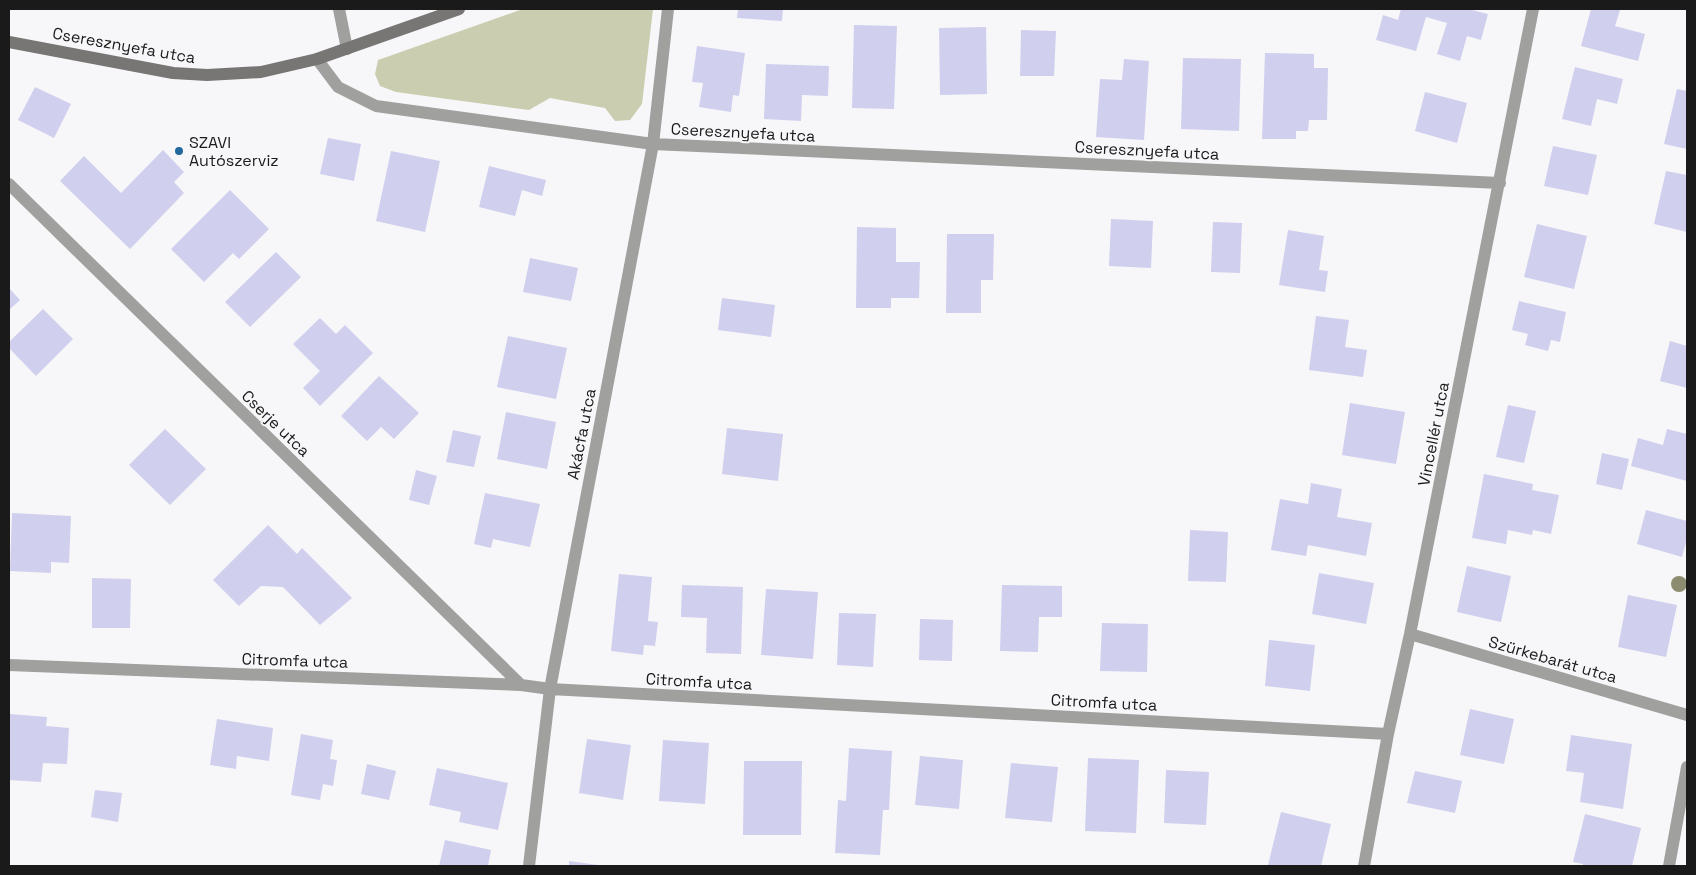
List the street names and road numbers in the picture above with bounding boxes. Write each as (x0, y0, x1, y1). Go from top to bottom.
street label: Cseresznyefa utca (51, 23, 197, 68)
street label: Cseresznyefa utca (670, 118, 816, 147)
street label: Cseresznyefa utca (1074, 136, 1220, 165)
street label: Vincellér utca (1413, 380, 1454, 488)
street label: Cserje utca (237, 385, 314, 461)
street label: Akácfa utca (562, 387, 601, 482)
street label: Szürkebarát utca (1486, 631, 1620, 688)
street label: Citromfa utca (241, 648, 349, 673)
street label: Citromfa utca (645, 668, 753, 695)
street label: Citromfa utca (1050, 689, 1158, 716)

